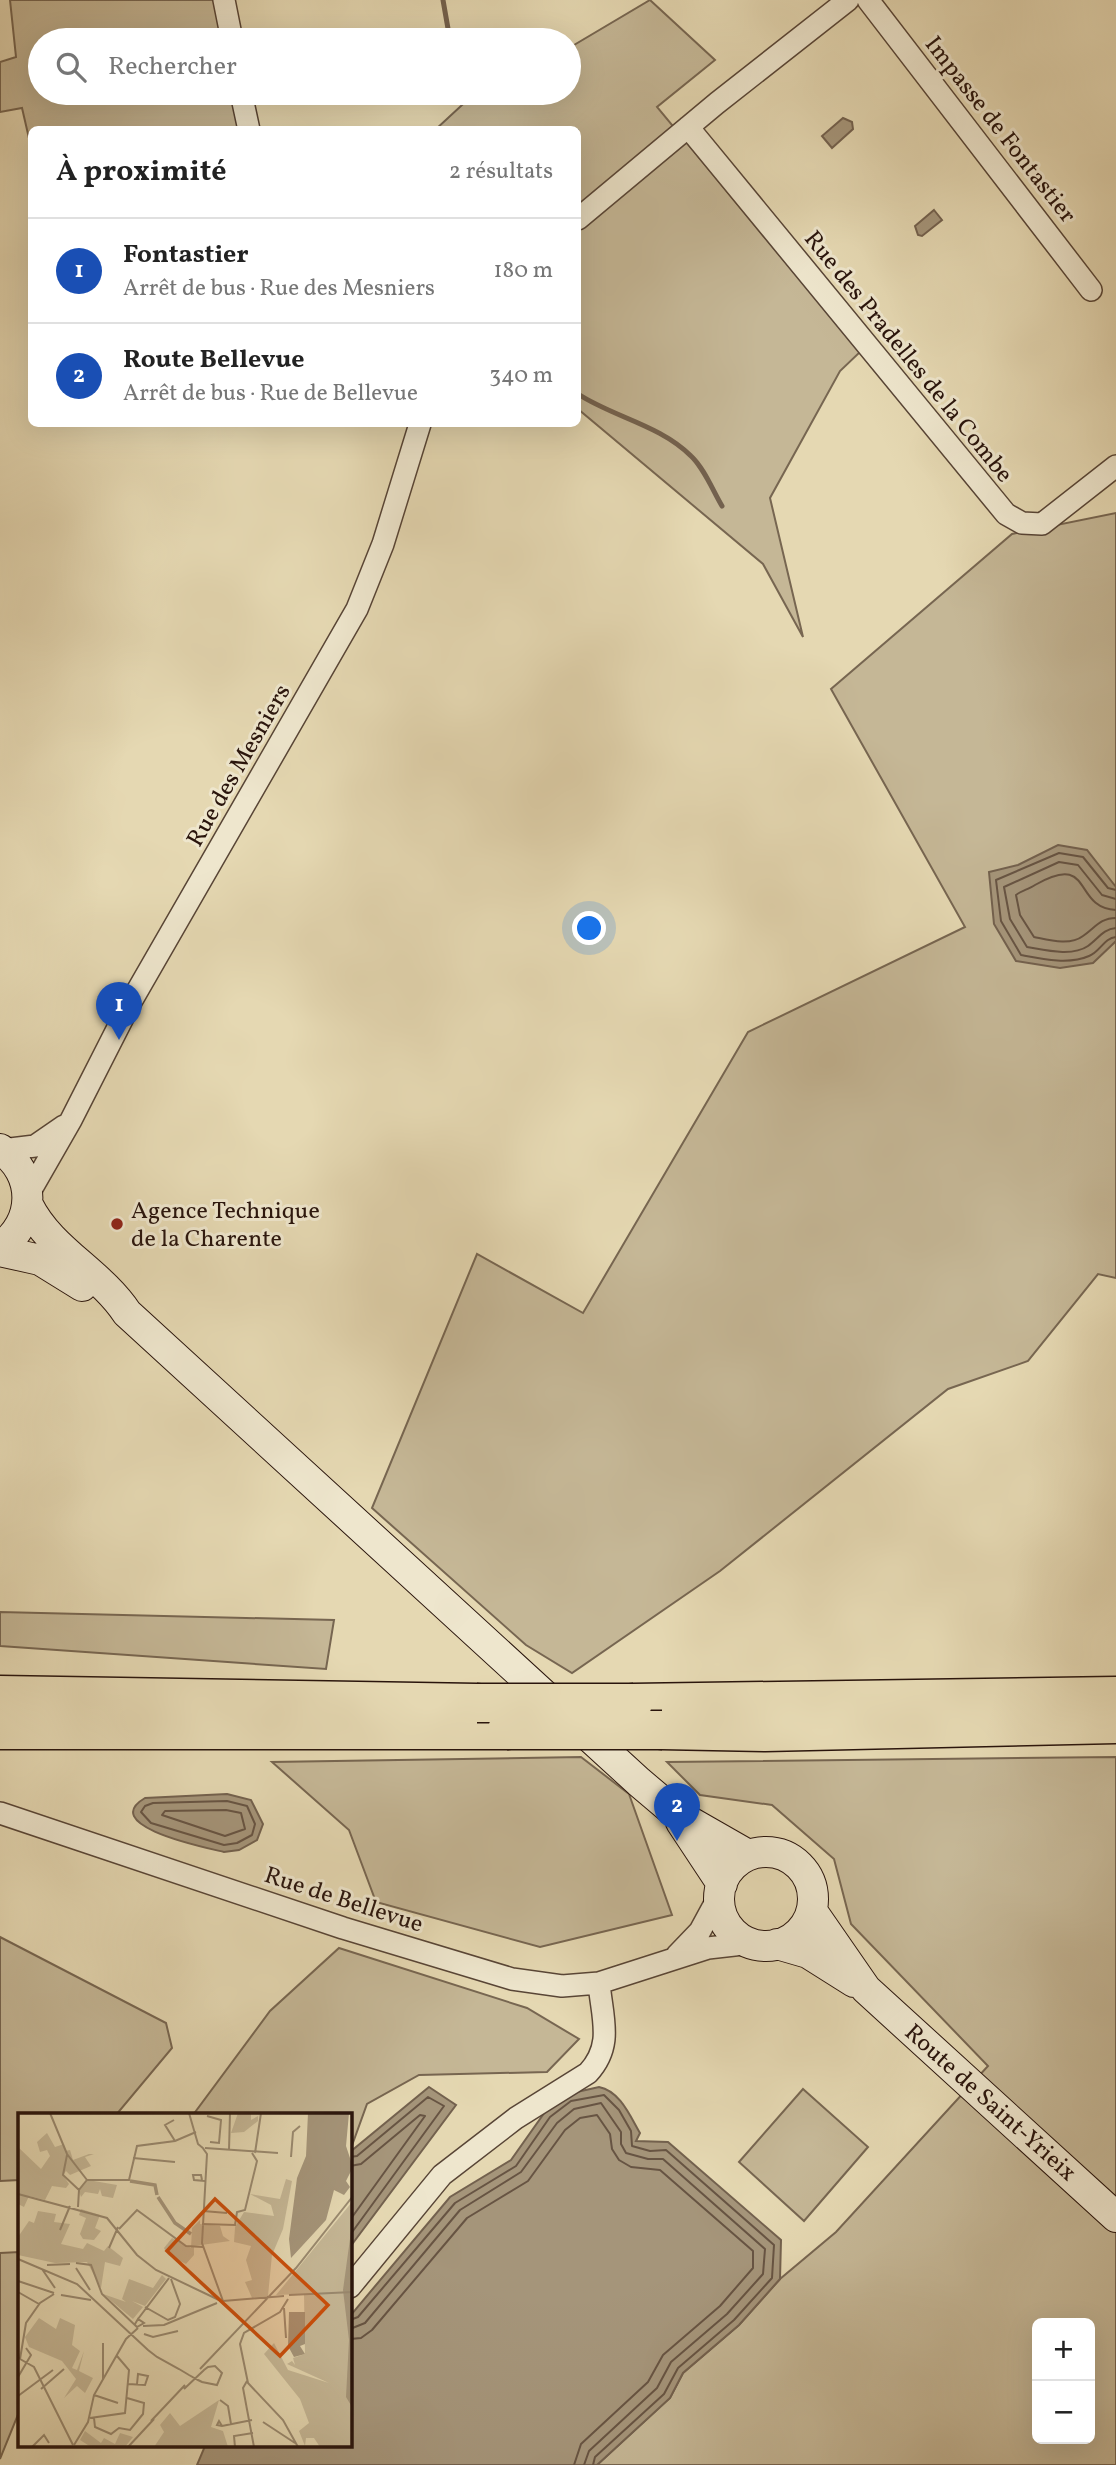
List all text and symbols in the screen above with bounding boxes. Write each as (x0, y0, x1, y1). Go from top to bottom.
search box (28, 28, 581, 105)
street label: Impasse de Fontastier (916, 30, 1083, 231)
icon: search (52, 48, 90, 86)
text: Rechercher (108, 49, 237, 85)
text: À proximité (56, 151, 227, 193)
text: 2 résultats (449, 156, 553, 188)
street label: Rue des Pradelles de la Combe (795, 224, 1020, 491)
text: Fontastier (123, 237, 249, 273)
text: 1 (74, 255, 84, 287)
text: 180 m (494, 255, 553, 287)
text: Arrêt de bus · Rue des Mesniers (123, 273, 435, 305)
text: Route Bellevue (123, 342, 305, 378)
text: 2 (73, 360, 85, 392)
text: 340 m (489, 360, 553, 392)
text: Arrêt de bus · Rue de Bellevue (123, 378, 418, 410)
street label: Rue des Mesniers (179, 678, 300, 854)
your location (572, 911, 606, 945)
pin: 1 (96, 982, 142, 1040)
place label: Agence Technique de la Charente (131, 1195, 320, 1257)
marker: Agence Technique de la Charente (109, 1216, 125, 1232)
pin: 2 (654, 1783, 700, 1841)
street label: Rue de Bellevue (260, 1859, 427, 1943)
street label: Route de Saint-Yrieix (896, 2017, 1083, 2190)
inset map (18, 2113, 352, 2448)
map controls (1032, 2318, 1095, 2444)
button: + (1032, 2318, 1095, 2381)
button: − (1032, 2381, 1095, 2444)

